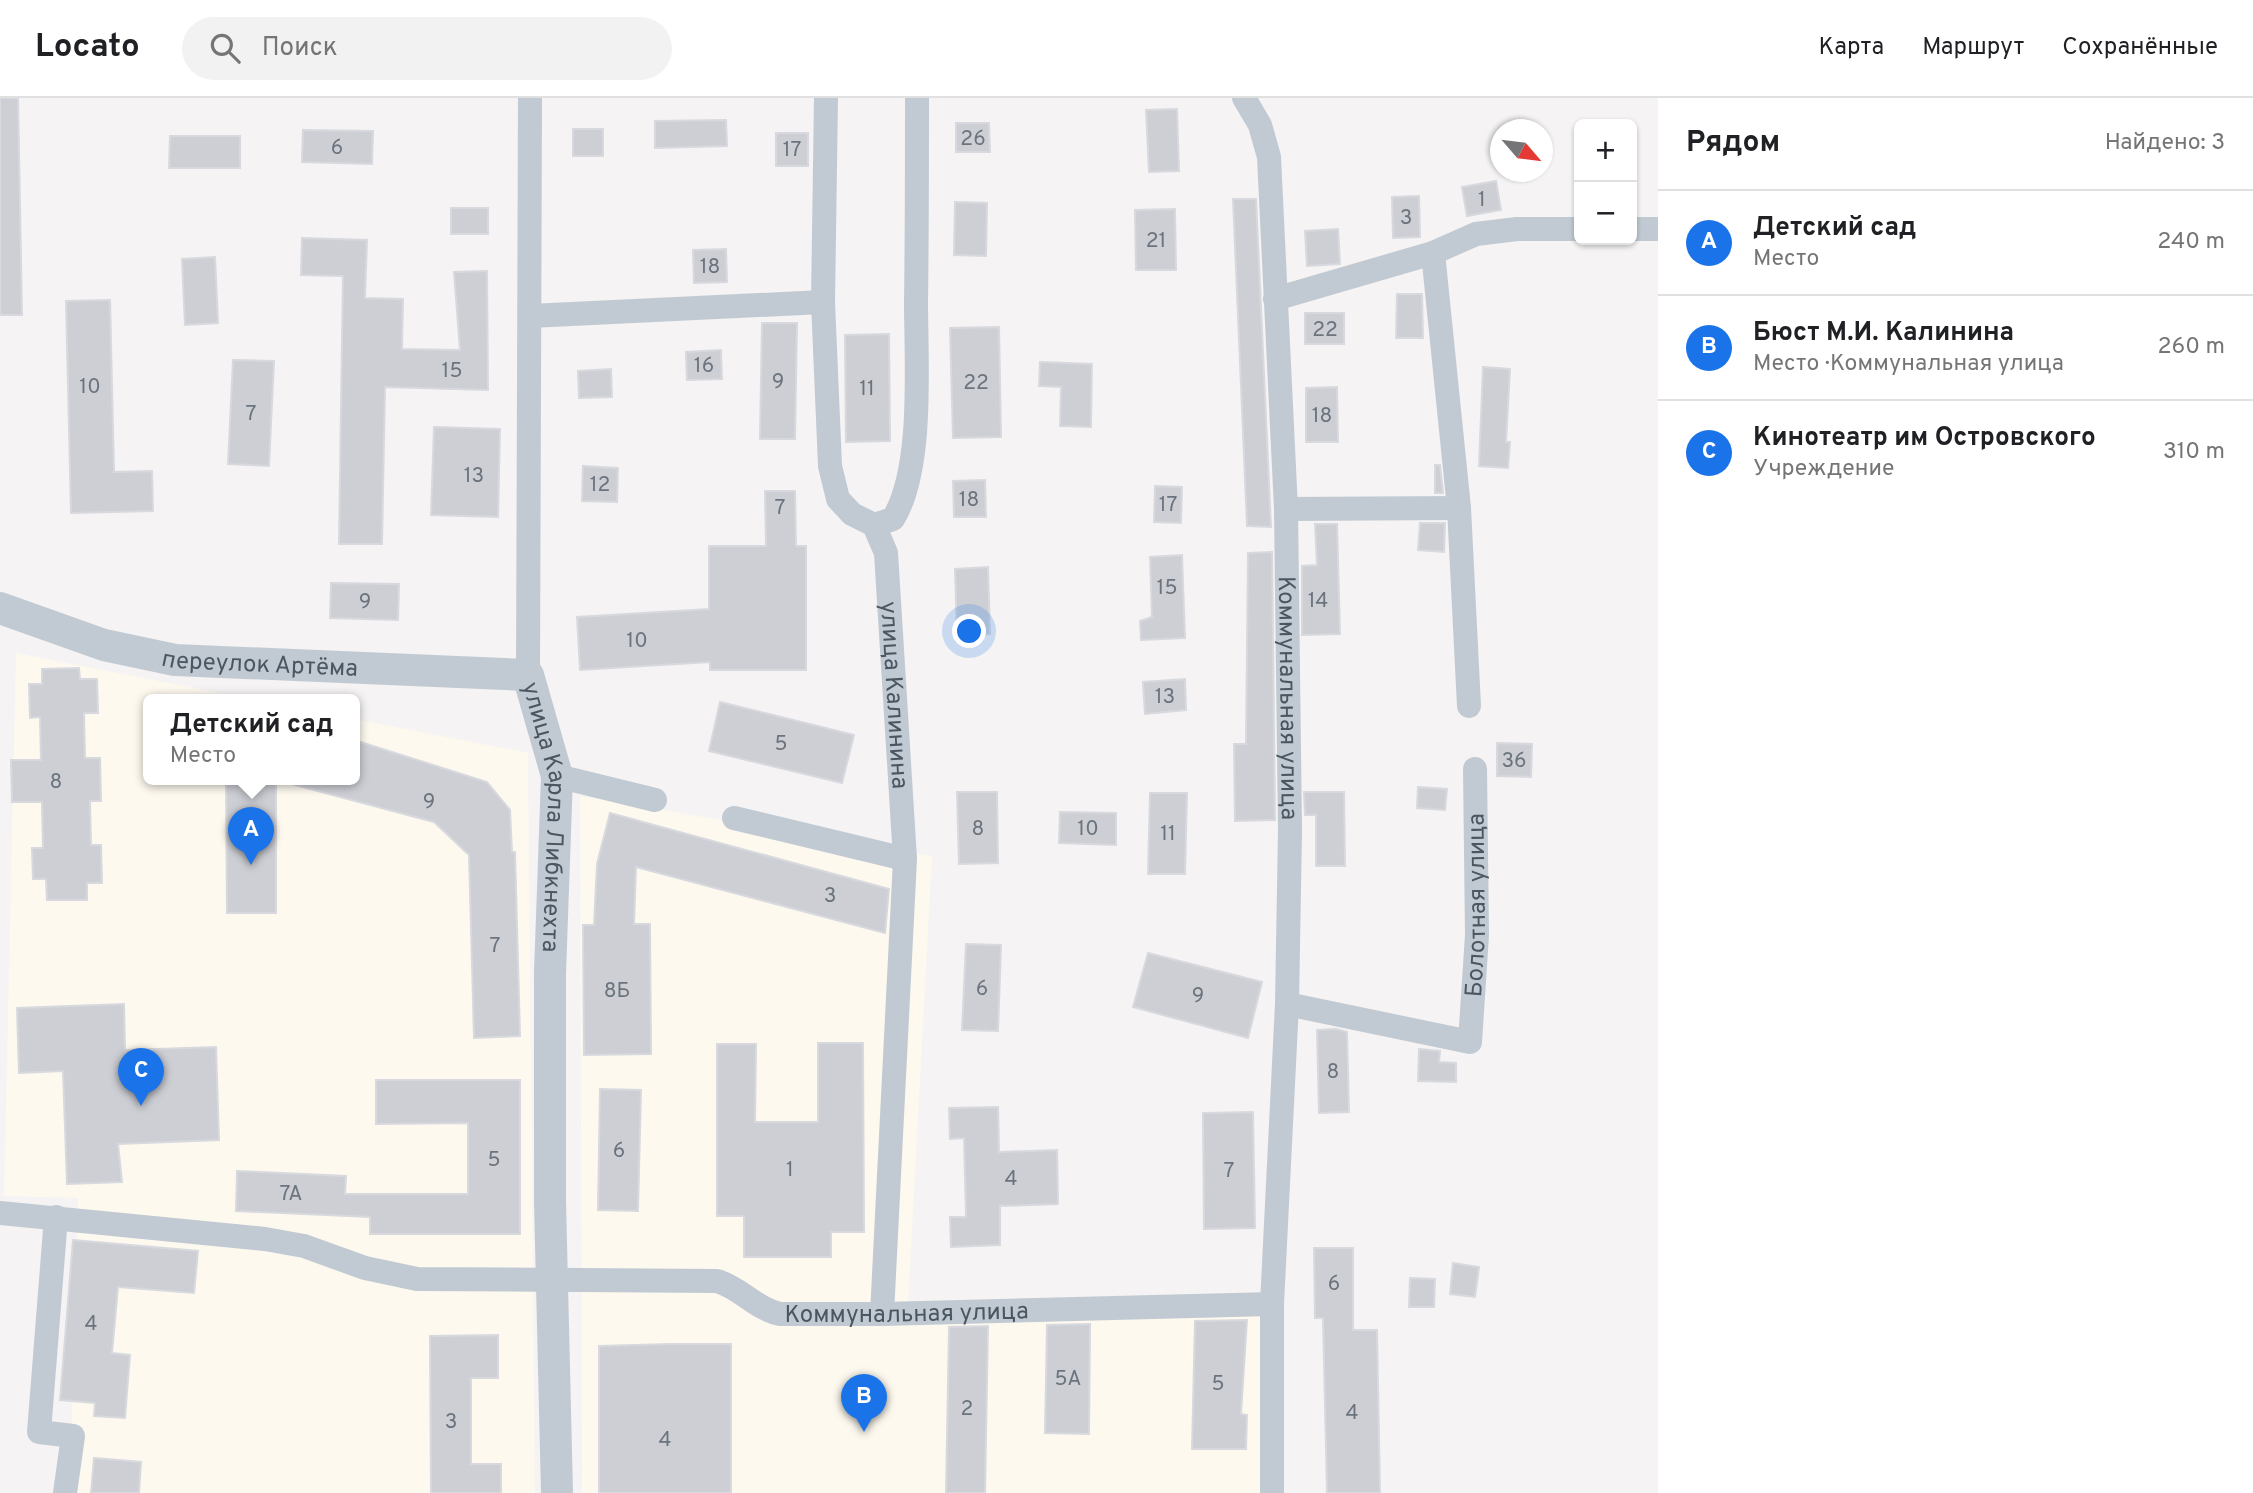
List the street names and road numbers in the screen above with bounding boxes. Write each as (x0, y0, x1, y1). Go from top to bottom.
street label: Коммунальная улица (1270, 576, 1303, 820)
street label: улица Калинина (872, 600, 914, 790)
street label: переулок Артёма (159, 645, 359, 685)
street label: улица Карла Либкнехта (514, 679, 571, 953)
street label: Болотная улица (1460, 813, 1494, 998)
street label: Коммунальная улица (785, 1297, 1029, 1331)

